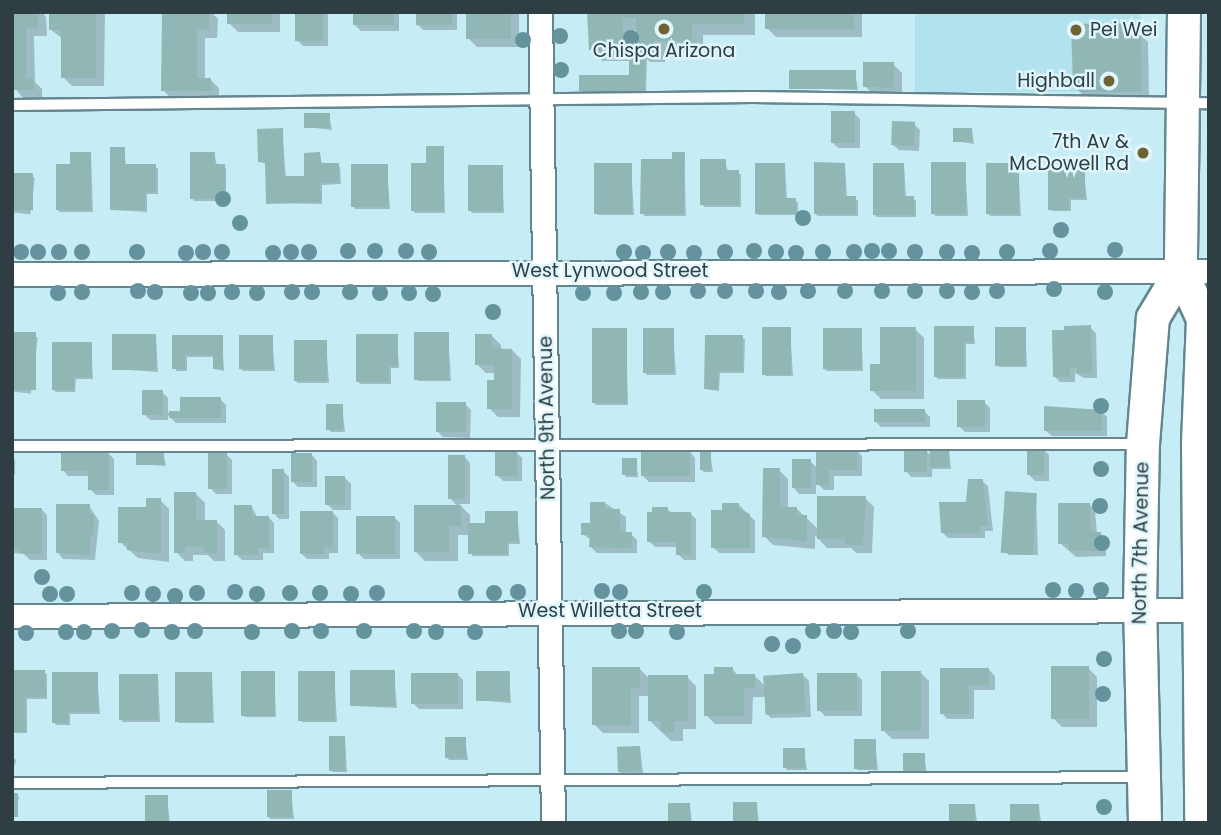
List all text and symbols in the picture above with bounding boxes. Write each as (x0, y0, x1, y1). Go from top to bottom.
place label: Pei Wei (1090, 19, 1158, 41)
marker: Chispa Arizona (656, 21, 672, 37)
marker: Pei Wei (1068, 22, 1084, 38)
place label: Chispa Arizona (593, 40, 735, 62)
place label: Highball (1017, 70, 1095, 92)
marker: Highball (1101, 73, 1117, 89)
place label: 7th Av & McDowell Rd (1009, 131, 1129, 175)
marker: 7th Av & McDowell Rd (1135, 145, 1151, 161)
street label: West Lynwood Street (512, 260, 708, 282)
street label: North 9th Avenue (534, 336, 560, 500)
street label: North 7th Avenue (1128, 462, 1154, 624)
street label: West Willetta Street (518, 600, 702, 622)

